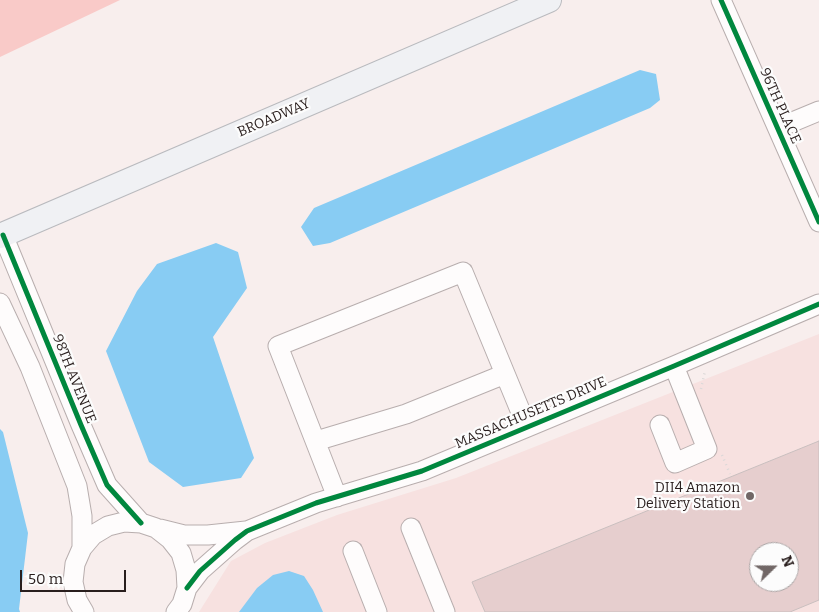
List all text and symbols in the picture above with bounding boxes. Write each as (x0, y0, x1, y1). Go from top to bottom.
street label: 96TH PLACE (756, 66, 804, 146)
street label: BROADWAY (235, 95, 313, 141)
street label: 98TH AVENUE (48, 332, 100, 426)
street label: MASSACHUSETTS DRIVE (453, 373, 609, 453)
place label: DII4 Amazon Delivery Station (636, 480, 740, 512)
marker: DII4 Amazon Delivery Station (744, 490, 756, 502)
north arrow (749, 542, 799, 592)
text: N (778, 553, 797, 570)
scale bar (22, 560, 129, 592)
text: 50 m (28, 570, 63, 588)

